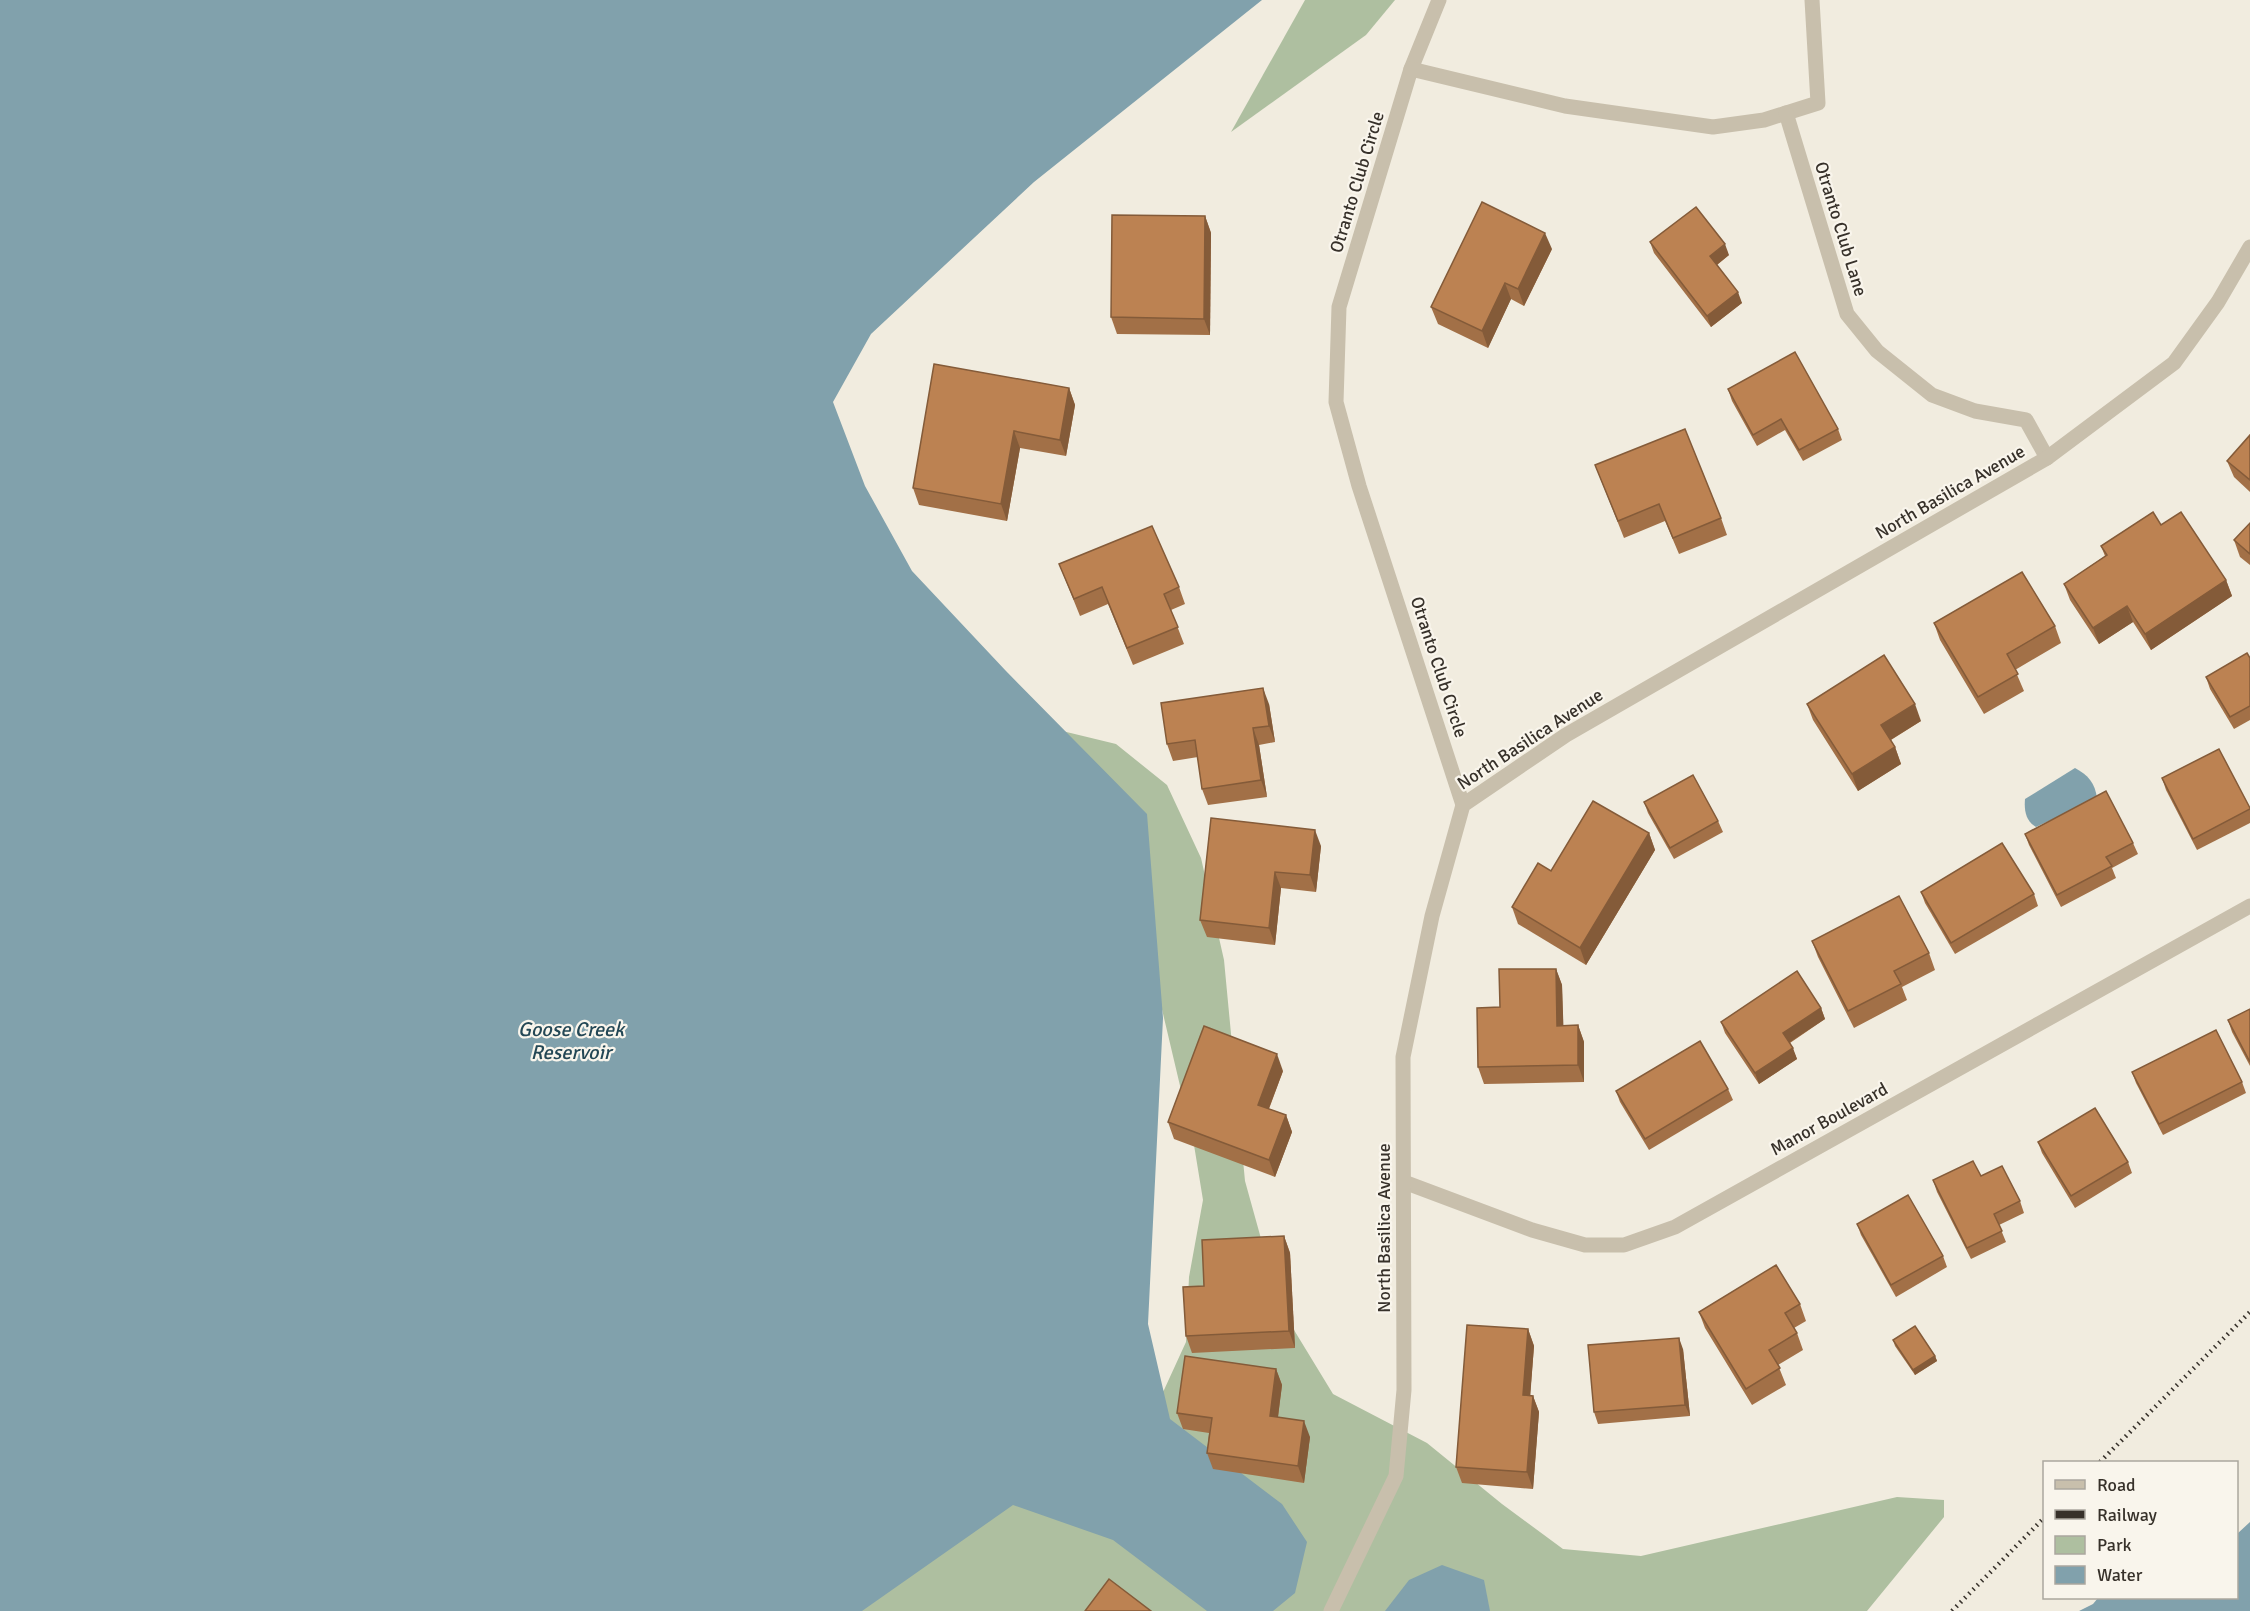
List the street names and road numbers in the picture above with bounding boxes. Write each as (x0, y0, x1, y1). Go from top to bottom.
street label: Otranto Club Circle (1325, 109, 1389, 255)
street label: Otranto Club Lane (1810, 159, 1872, 299)
street label: North Basilica Avenue (1871, 440, 2029, 544)
street label: Otranto Club Circle (1406, 594, 1472, 740)
street label: North Basilica Avenue (1453, 684, 1607, 794)
street label: Manor Boulevard (1767, 1078, 1891, 1160)
street label: North Basilica Avenue (1373, 1143, 1395, 1313)

